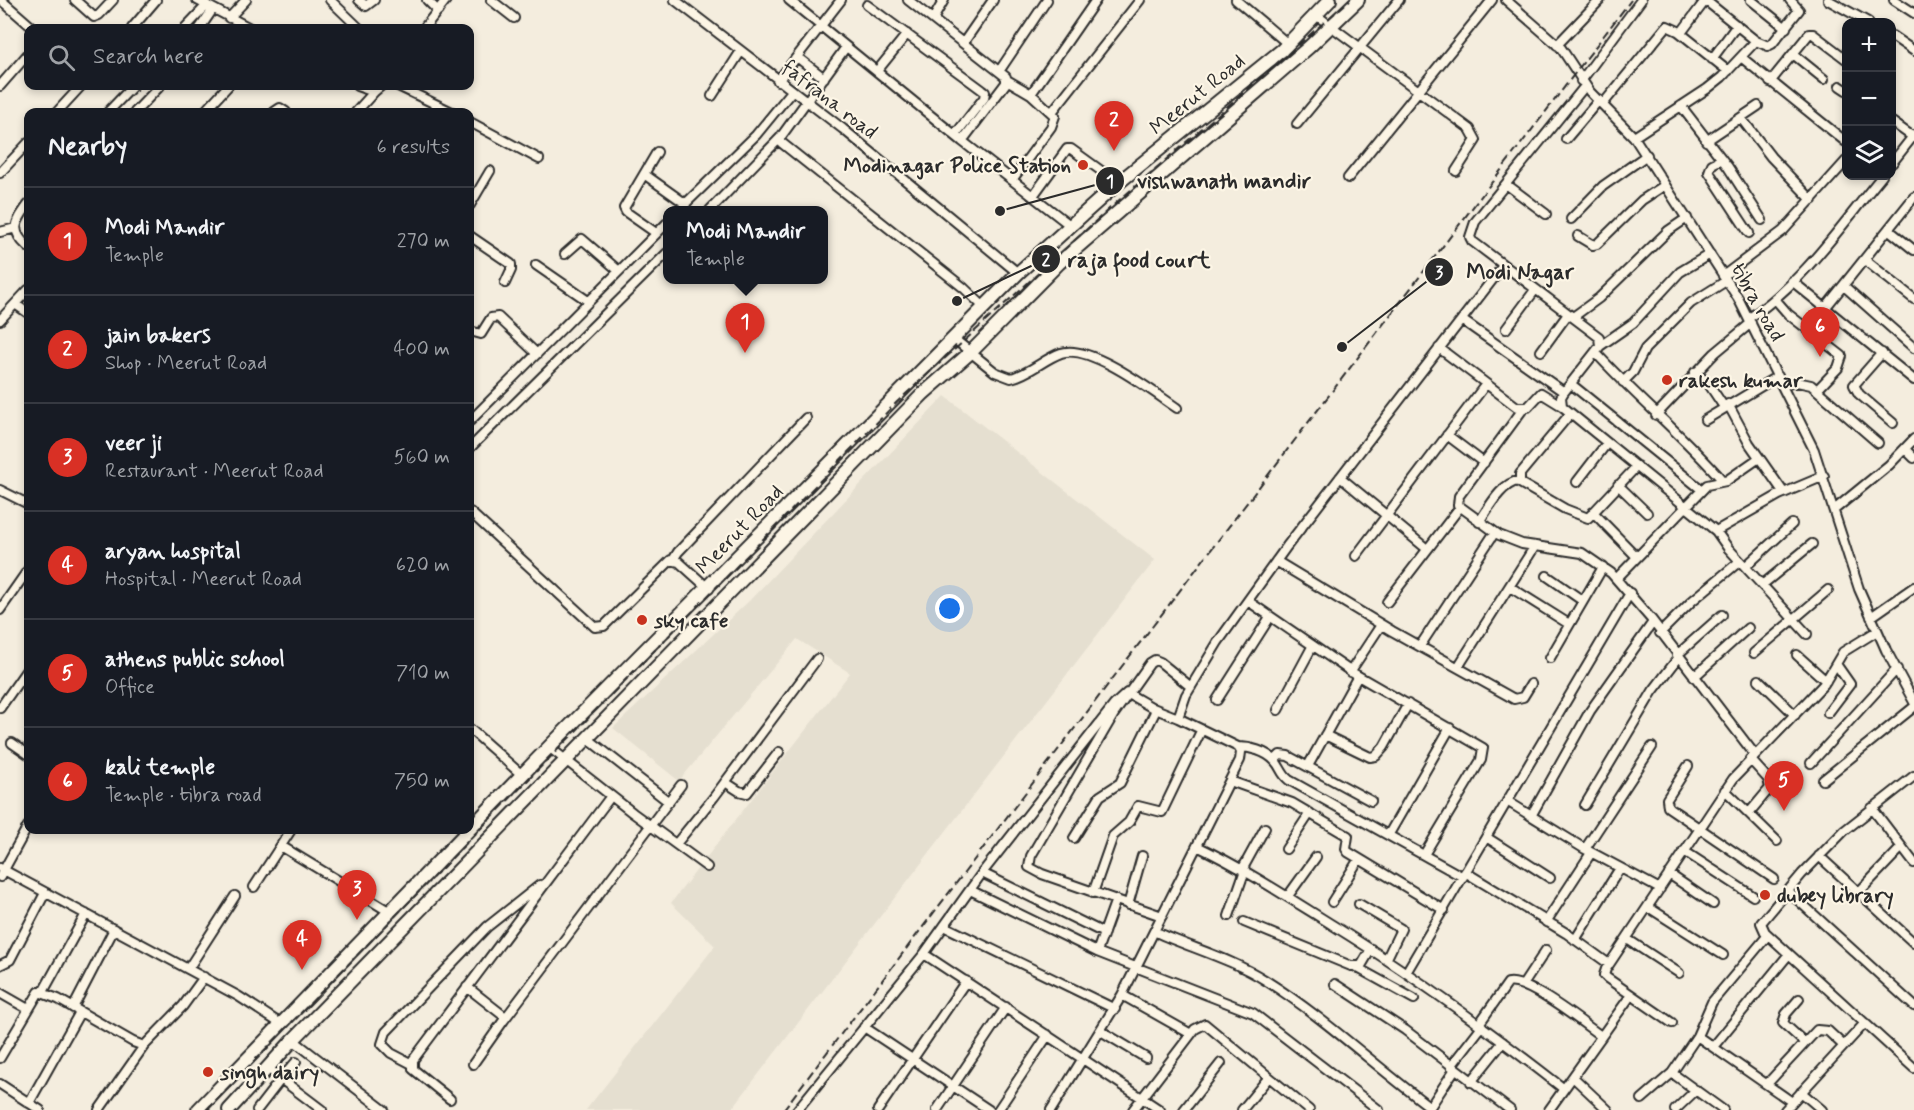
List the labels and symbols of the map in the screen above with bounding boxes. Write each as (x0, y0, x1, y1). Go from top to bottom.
street label: Meerut Road (1144, 48, 1251, 142)
street label: fafrana road (776, 54, 883, 146)
pin: 2 (1094, 102, 1134, 151)
place label: Modinagar Police Station (844, 152, 1071, 180)
marker: Modinagar Police Station (1076, 158, 1090, 172)
callout: vishwanath mandir (1095, 161, 1324, 201)
text: vishwanath mandir (1137, 168, 1312, 196)
text: 1 (1106, 170, 1114, 194)
callout: raja food court (1031, 239, 1218, 279)
text: raja food court (1068, 247, 1211, 277)
text: 2 (1042, 248, 1051, 272)
callout: Modi Nagar (1424, 252, 1586, 292)
street label: tibra road (1723, 258, 1791, 347)
text: Modi Nagar (1466, 259, 1575, 288)
text: 3 (1435, 261, 1444, 285)
pin: 1 (726, 304, 764, 353)
pin: 6 (1800, 308, 1840, 357)
place label: rakesh kumar (1679, 367, 1804, 395)
marker: rakesh kumar (1660, 373, 1674, 387)
street label: Meerut Road (689, 478, 790, 581)
your location (935, 594, 964, 623)
place label: sky cafe (653, 607, 729, 635)
marker: sky cafe (635, 613, 649, 627)
pin: 5 (1764, 762, 1804, 811)
pin: 3 (338, 870, 376, 920)
place label: dubey library (1777, 882, 1894, 910)
marker: dubey library (1758, 888, 1772, 902)
pin: 4 (282, 920, 322, 970)
place label: singh dairy (219, 1059, 319, 1089)
marker: singh dairy (201, 1065, 215, 1079)

